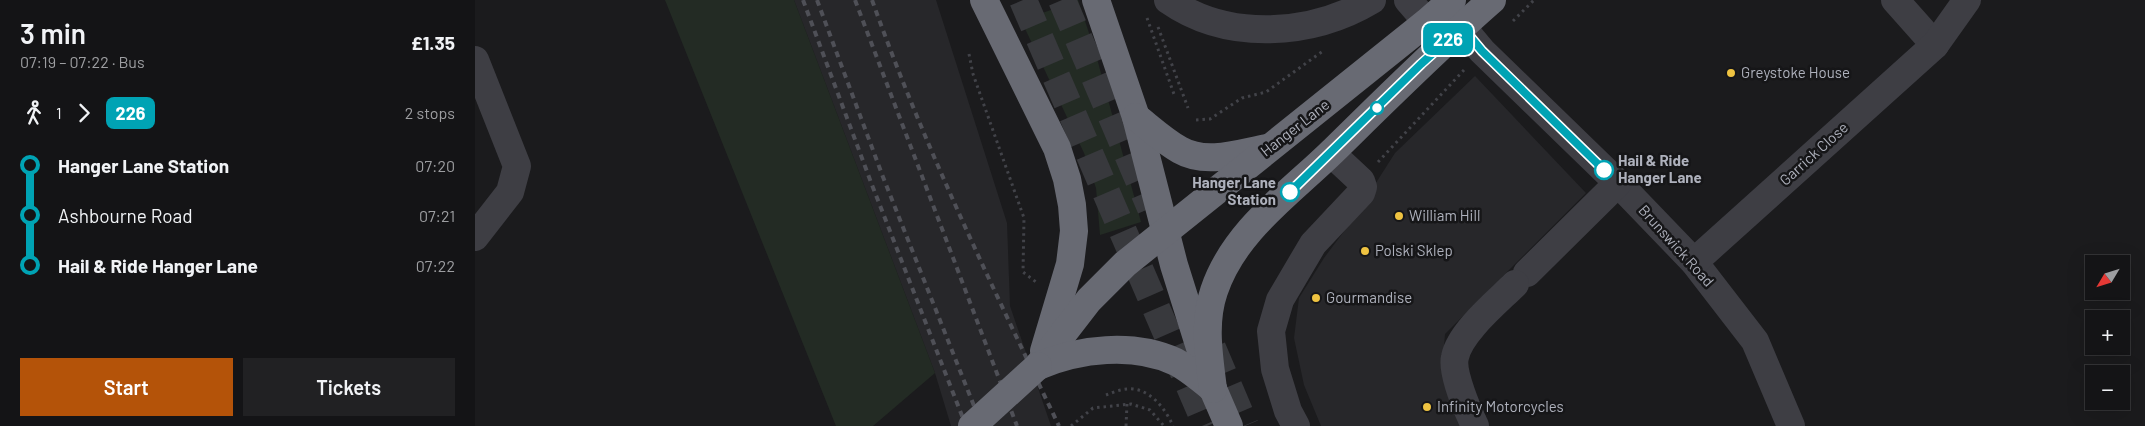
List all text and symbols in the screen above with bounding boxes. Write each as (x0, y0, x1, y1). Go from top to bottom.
text: 3 min (20, 16, 86, 50)
line badge: 226 (1419, 23, 1477, 55)
text: 226 (1433, 28, 1463, 50)
text: £1.35 (411, 31, 455, 54)
text: 07:19 – 07:22 · Bus (20, 52, 145, 71)
place label: Greystoke House (1741, 63, 1850, 81)
marker: Greystoke House (1725, 67, 1737, 79)
street label: Hanger Lane (1256, 95, 1332, 160)
icon: walk (20, 99, 48, 127)
icon: forward (70, 99, 98, 127)
unlabelled marker (1370, 101, 1384, 115)
text: 226 (116, 102, 145, 124)
text: 1 (56, 103, 62, 122)
text: 2 stops (405, 103, 455, 122)
street label: Garrick Close (1775, 118, 1851, 189)
place label: Hail & Ride Hanger Lane (1618, 151, 1702, 186)
text: Hanger Lane Station (58, 154, 229, 177)
text: 07:20 (415, 156, 455, 175)
marker: Hail & Ride Hanger Lane (1594, 160, 1614, 180)
place label: Hanger Lane Station (1192, 173, 1276, 208)
marker: Hanger Lane Station (1280, 182, 1300, 202)
street label: Brunswick Road (1635, 201, 1718, 290)
text: Ashbourne Road (58, 204, 193, 227)
text: 07:21 (419, 206, 455, 225)
place label: William Hill (1409, 206, 1480, 224)
marker: William Hill (1393, 210, 1405, 222)
place label: Polski Sklep (1375, 241, 1453, 259)
marker: Polski Sklep (1359, 245, 1371, 257)
text: Hail & Ride Hanger Lane (58, 254, 258, 277)
north arrow (2085, 255, 2130, 300)
map controls (2085, 255, 2130, 410)
text: 07:22 (416, 256, 455, 275)
place label: Gourmandise (1326, 288, 1412, 306)
marker: Gourmandise (1310, 292, 1322, 304)
button: + (2085, 310, 2130, 355)
button: Start (20, 358, 233, 416)
button: Tickets (243, 358, 455, 416)
button: − (2085, 365, 2130, 410)
place label: Infinity Motorcycles (1437, 397, 1564, 415)
marker: Infinity Motorcycles (1421, 401, 1433, 413)

